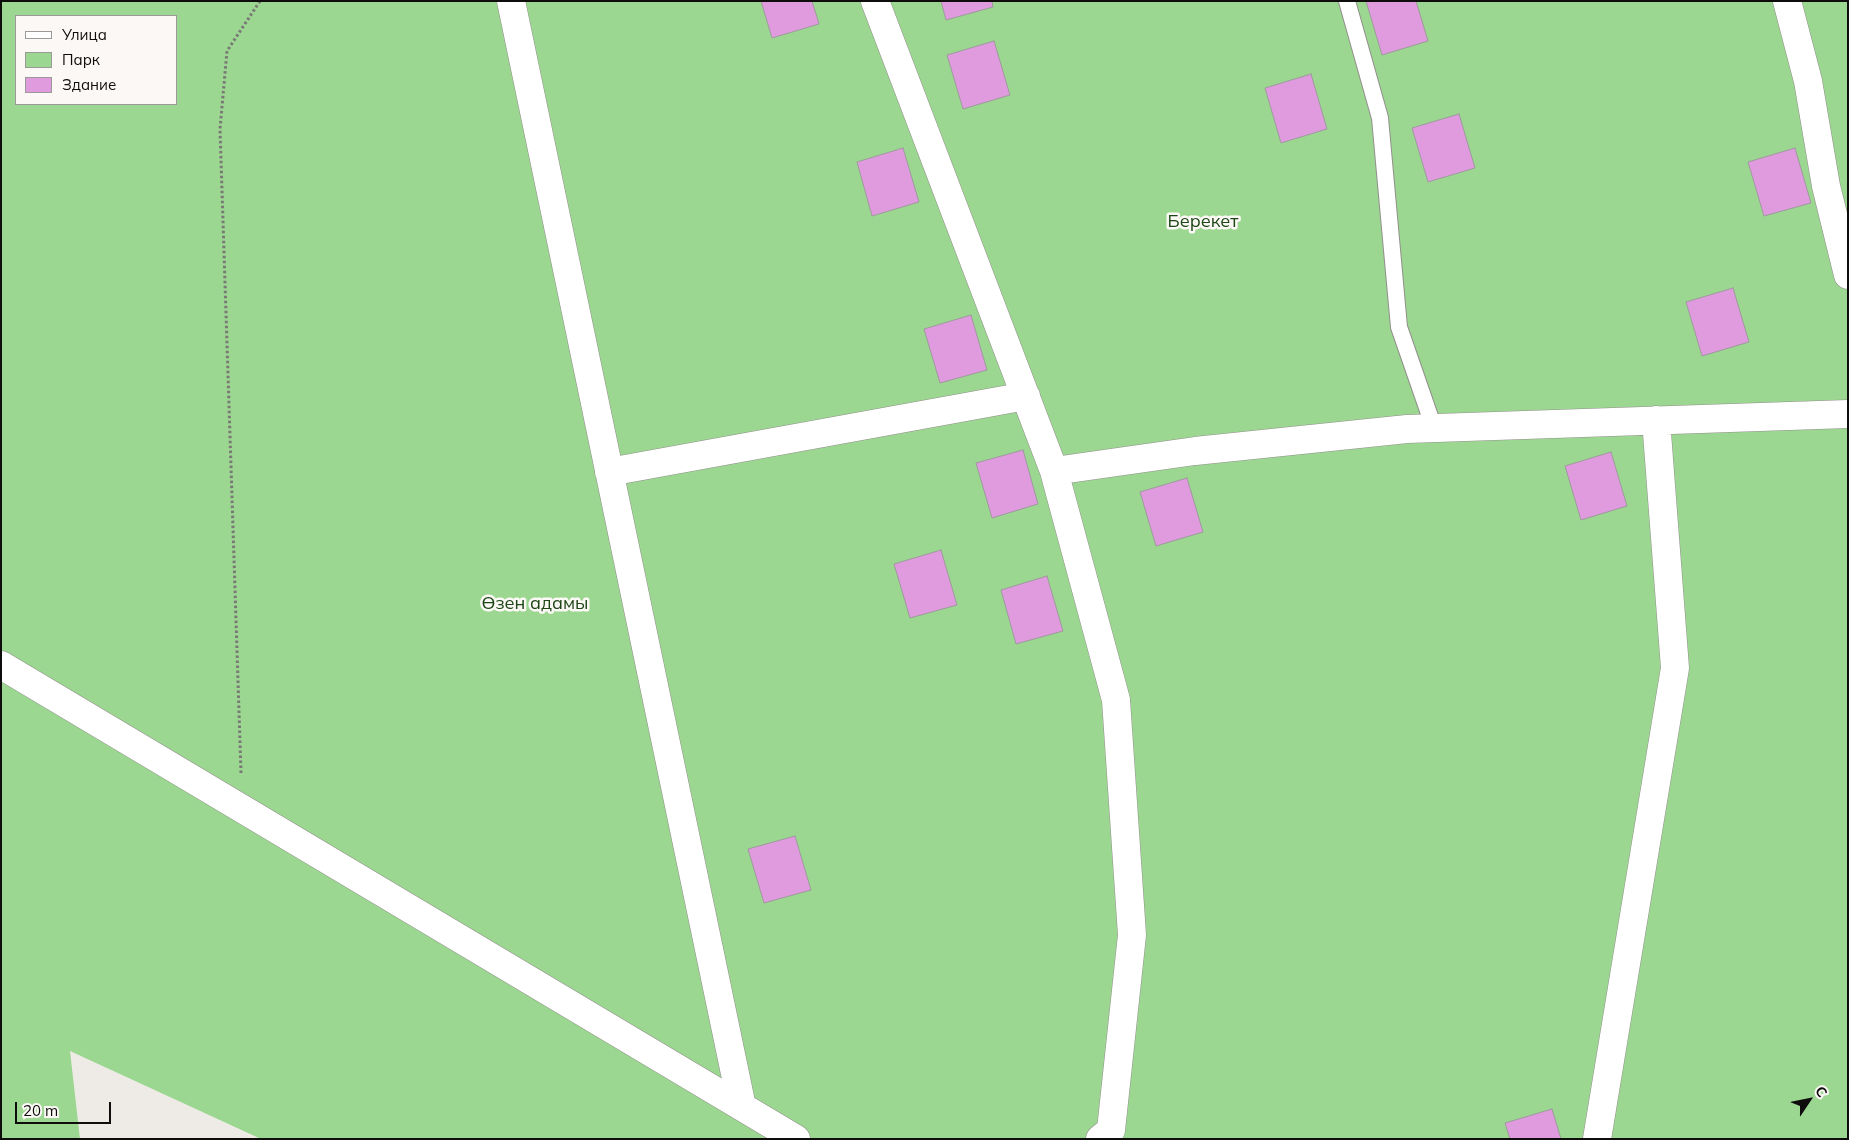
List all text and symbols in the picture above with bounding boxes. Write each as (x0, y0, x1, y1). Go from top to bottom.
legend (15, 15, 178, 105)
text: Улица (62, 25, 107, 44)
text: Парк (62, 50, 100, 69)
text: Здание (62, 75, 116, 94)
park label: Берекет (1168, 211, 1238, 233)
park label: Өзен адамы (482, 593, 588, 615)
north arrow (1784, 1075, 1834, 1125)
text: С (1811, 1083, 1832, 1101)
scale bar (18, 1092, 114, 1124)
text: 20 m (23, 1101, 58, 1120)

